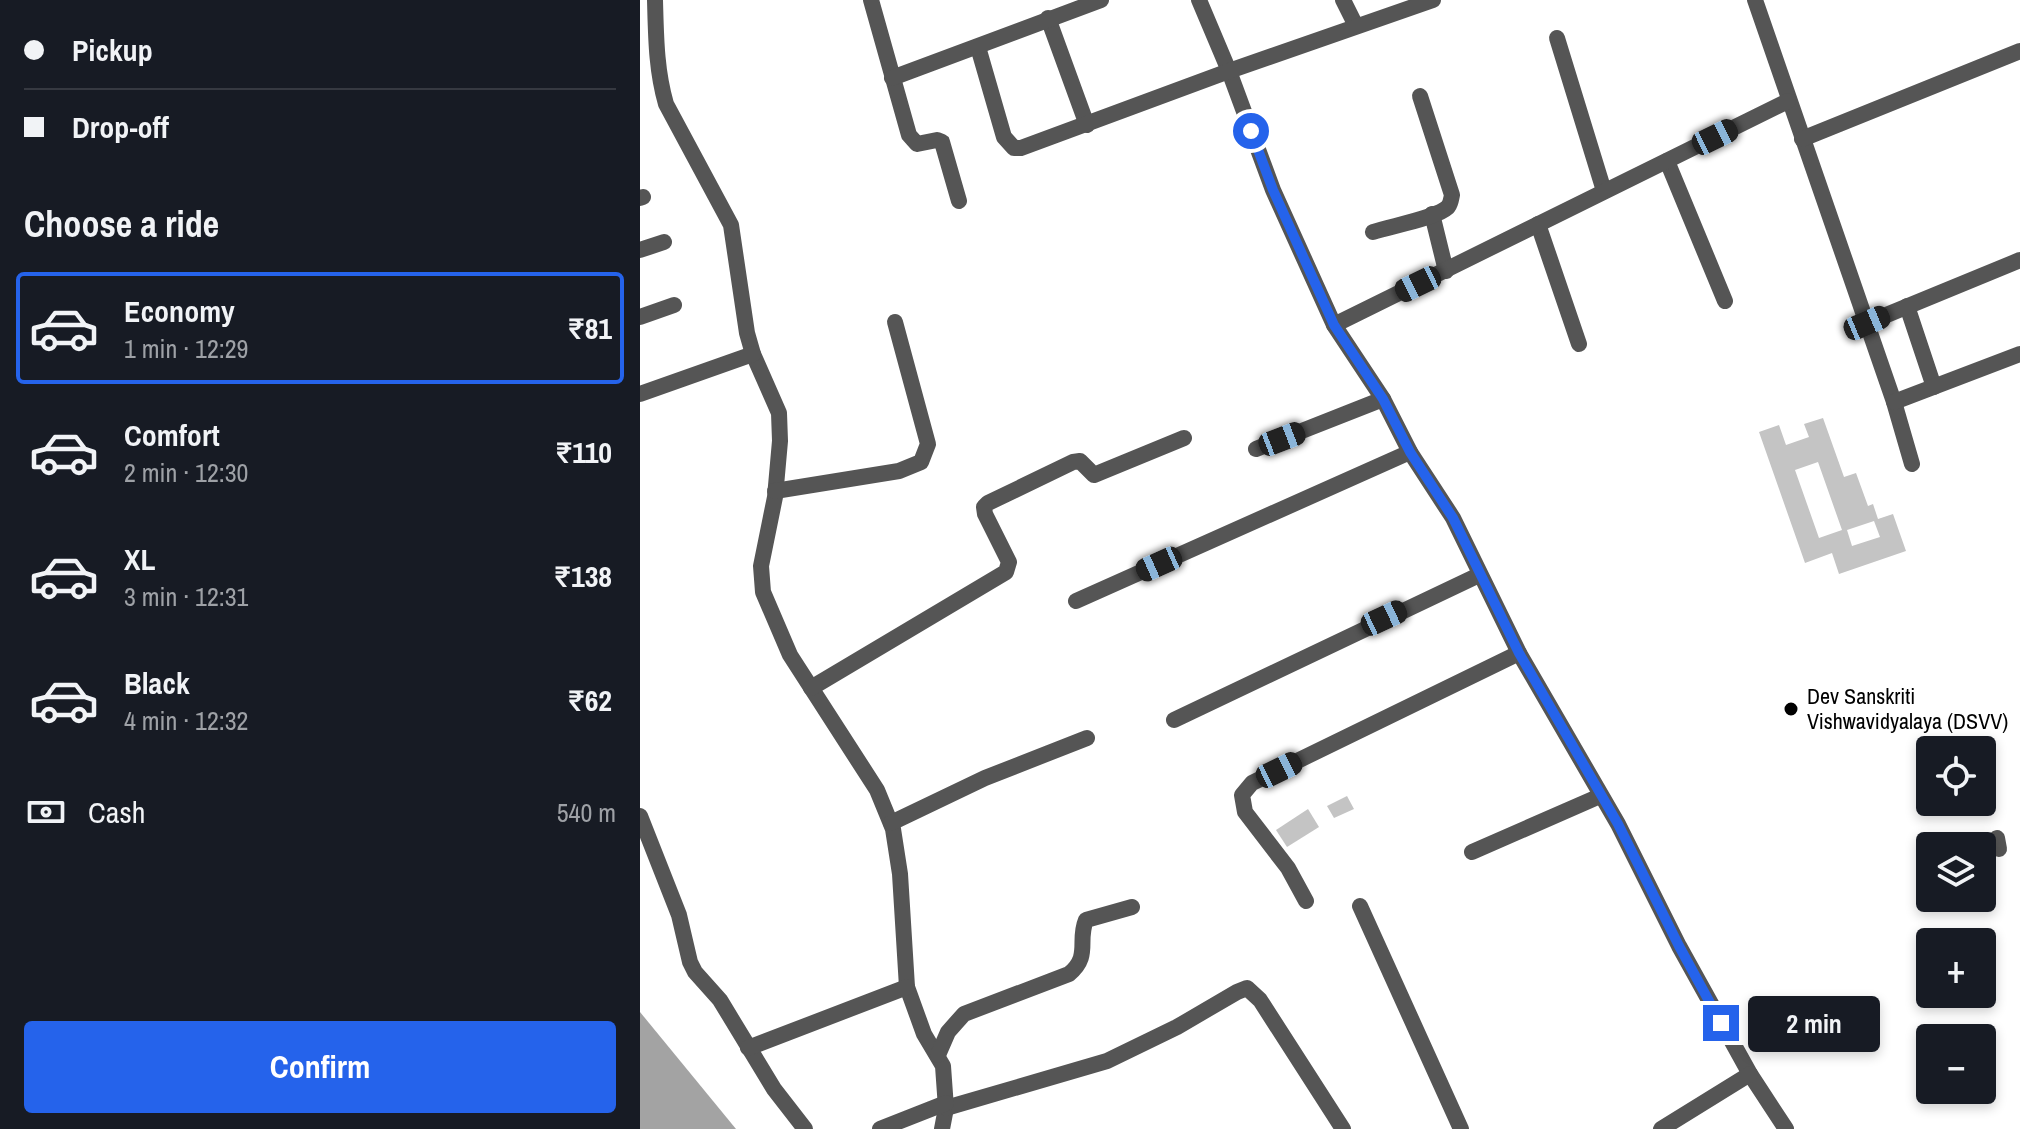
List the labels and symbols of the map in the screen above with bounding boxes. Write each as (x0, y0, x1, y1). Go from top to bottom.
route start (1233, 113, 1269, 149)
car (1688, 116, 1742, 158)
car (1391, 263, 1445, 305)
car (1840, 303, 1894, 343)
car (1255, 419, 1309, 459)
car (1132, 543, 1186, 585)
car (1357, 597, 1411, 639)
place label: Dev Sanskriti Vishwavidyalaya (DSVV) (1807, 681, 2008, 736)
marker: Dev Sanskriti Vishwavidyalaya (DSVV) (1782, 700, 1800, 718)
car (1252, 749, 1306, 791)
callout: 2 min (1749, 995, 1881, 1051)
route end (1703, 1005, 1739, 1041)

